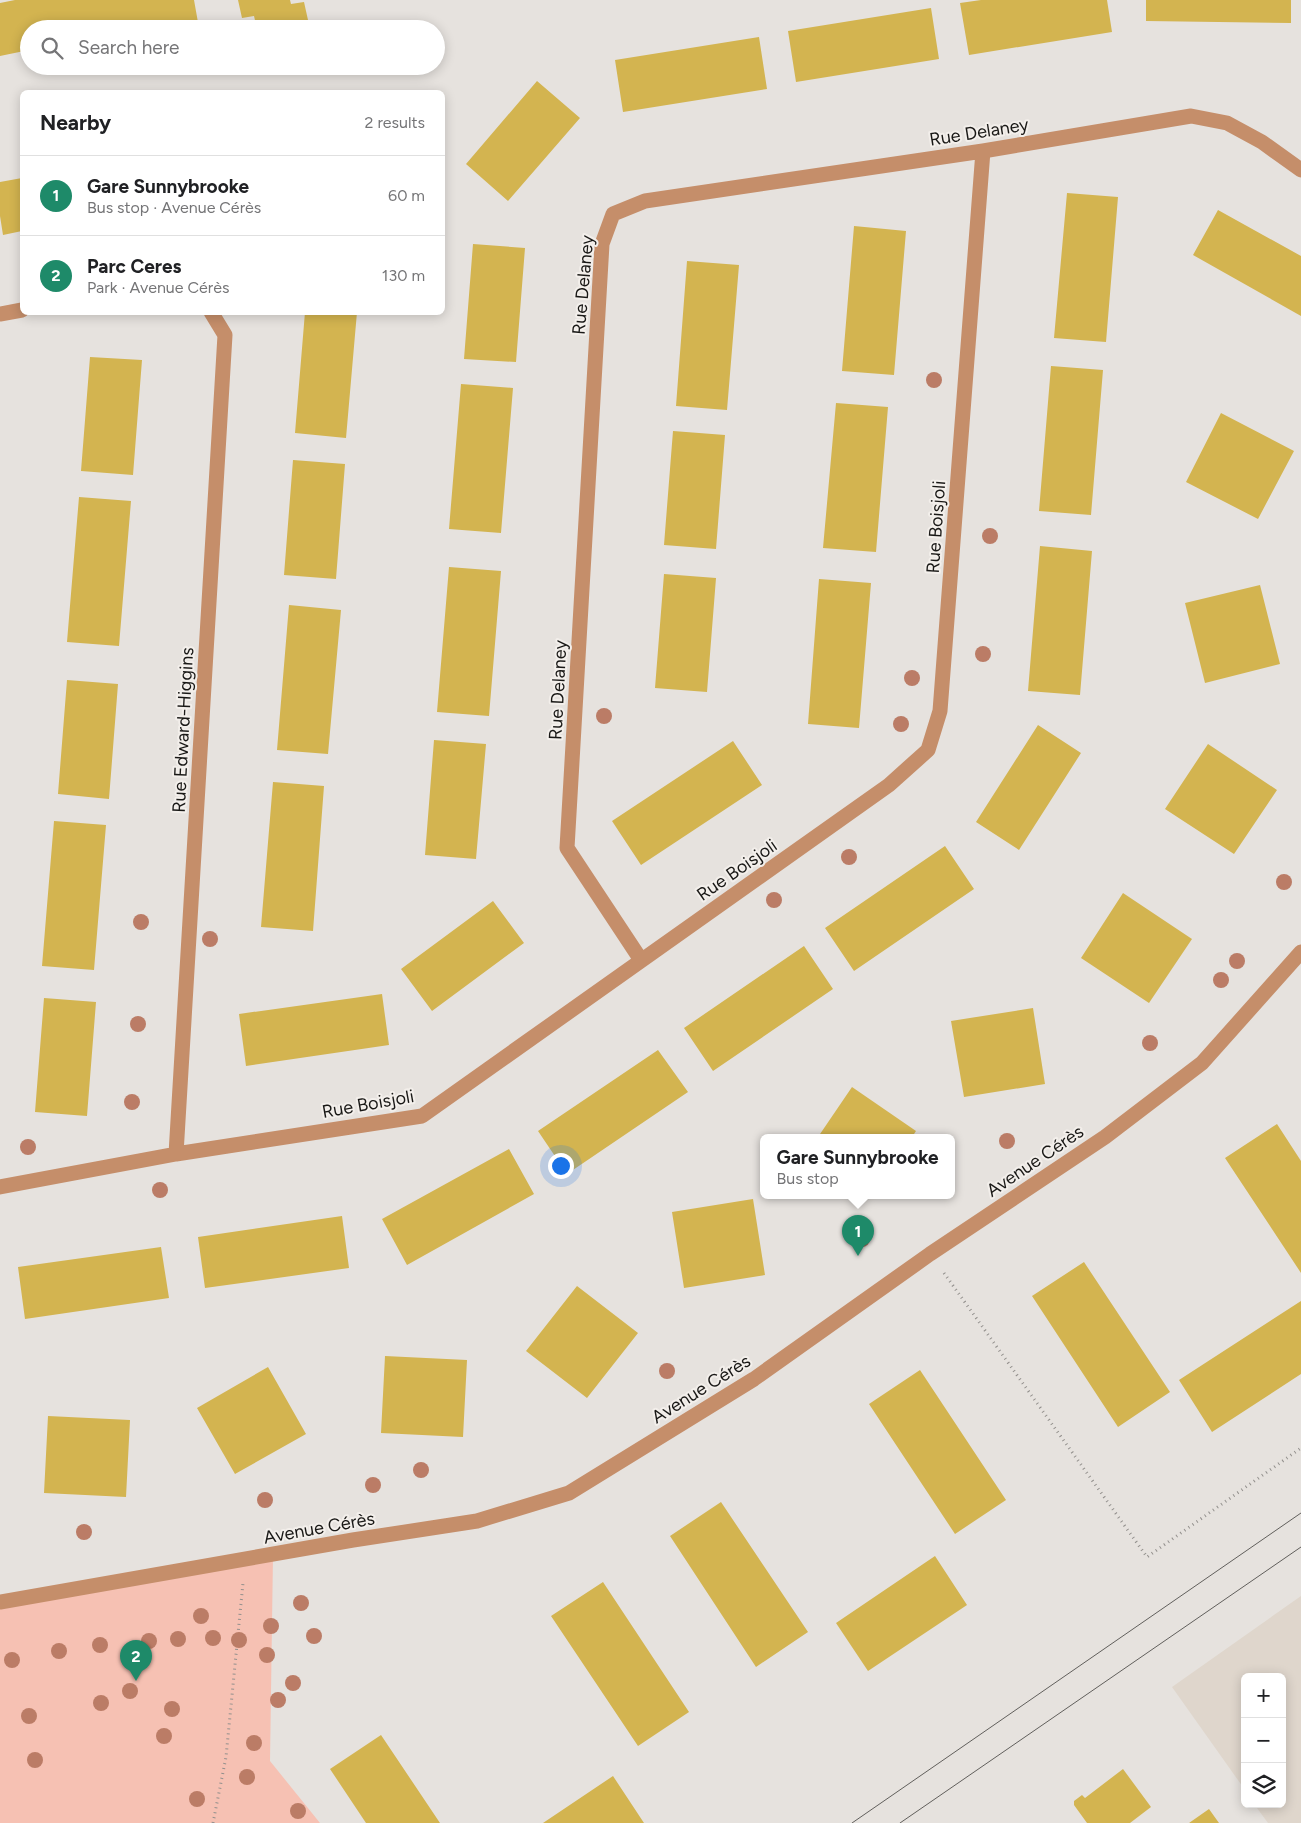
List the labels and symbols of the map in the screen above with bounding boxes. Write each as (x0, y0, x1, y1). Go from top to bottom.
street label: Rue Delaney (928, 113, 1031, 151)
street label: Rue Delaney (568, 234, 598, 336)
street label: Rue Boisjoli (922, 480, 950, 574)
street label: Rue Delaney (544, 639, 572, 741)
street label: Rue Edward-Higgins (168, 647, 198, 813)
street label: Rue Boisjoli (693, 834, 781, 906)
street label: Rue Boisjoli (320, 1085, 416, 1123)
street label: Avenue Cérès (982, 1120, 1088, 1202)
your location (548, 1153, 574, 1179)
pin: 1 (842, 1215, 874, 1256)
street label: Avenue Cérès (647, 1350, 755, 1428)
street label: Avenue Cérès (262, 1507, 376, 1549)
pin: 2 (120, 1640, 152, 1681)

